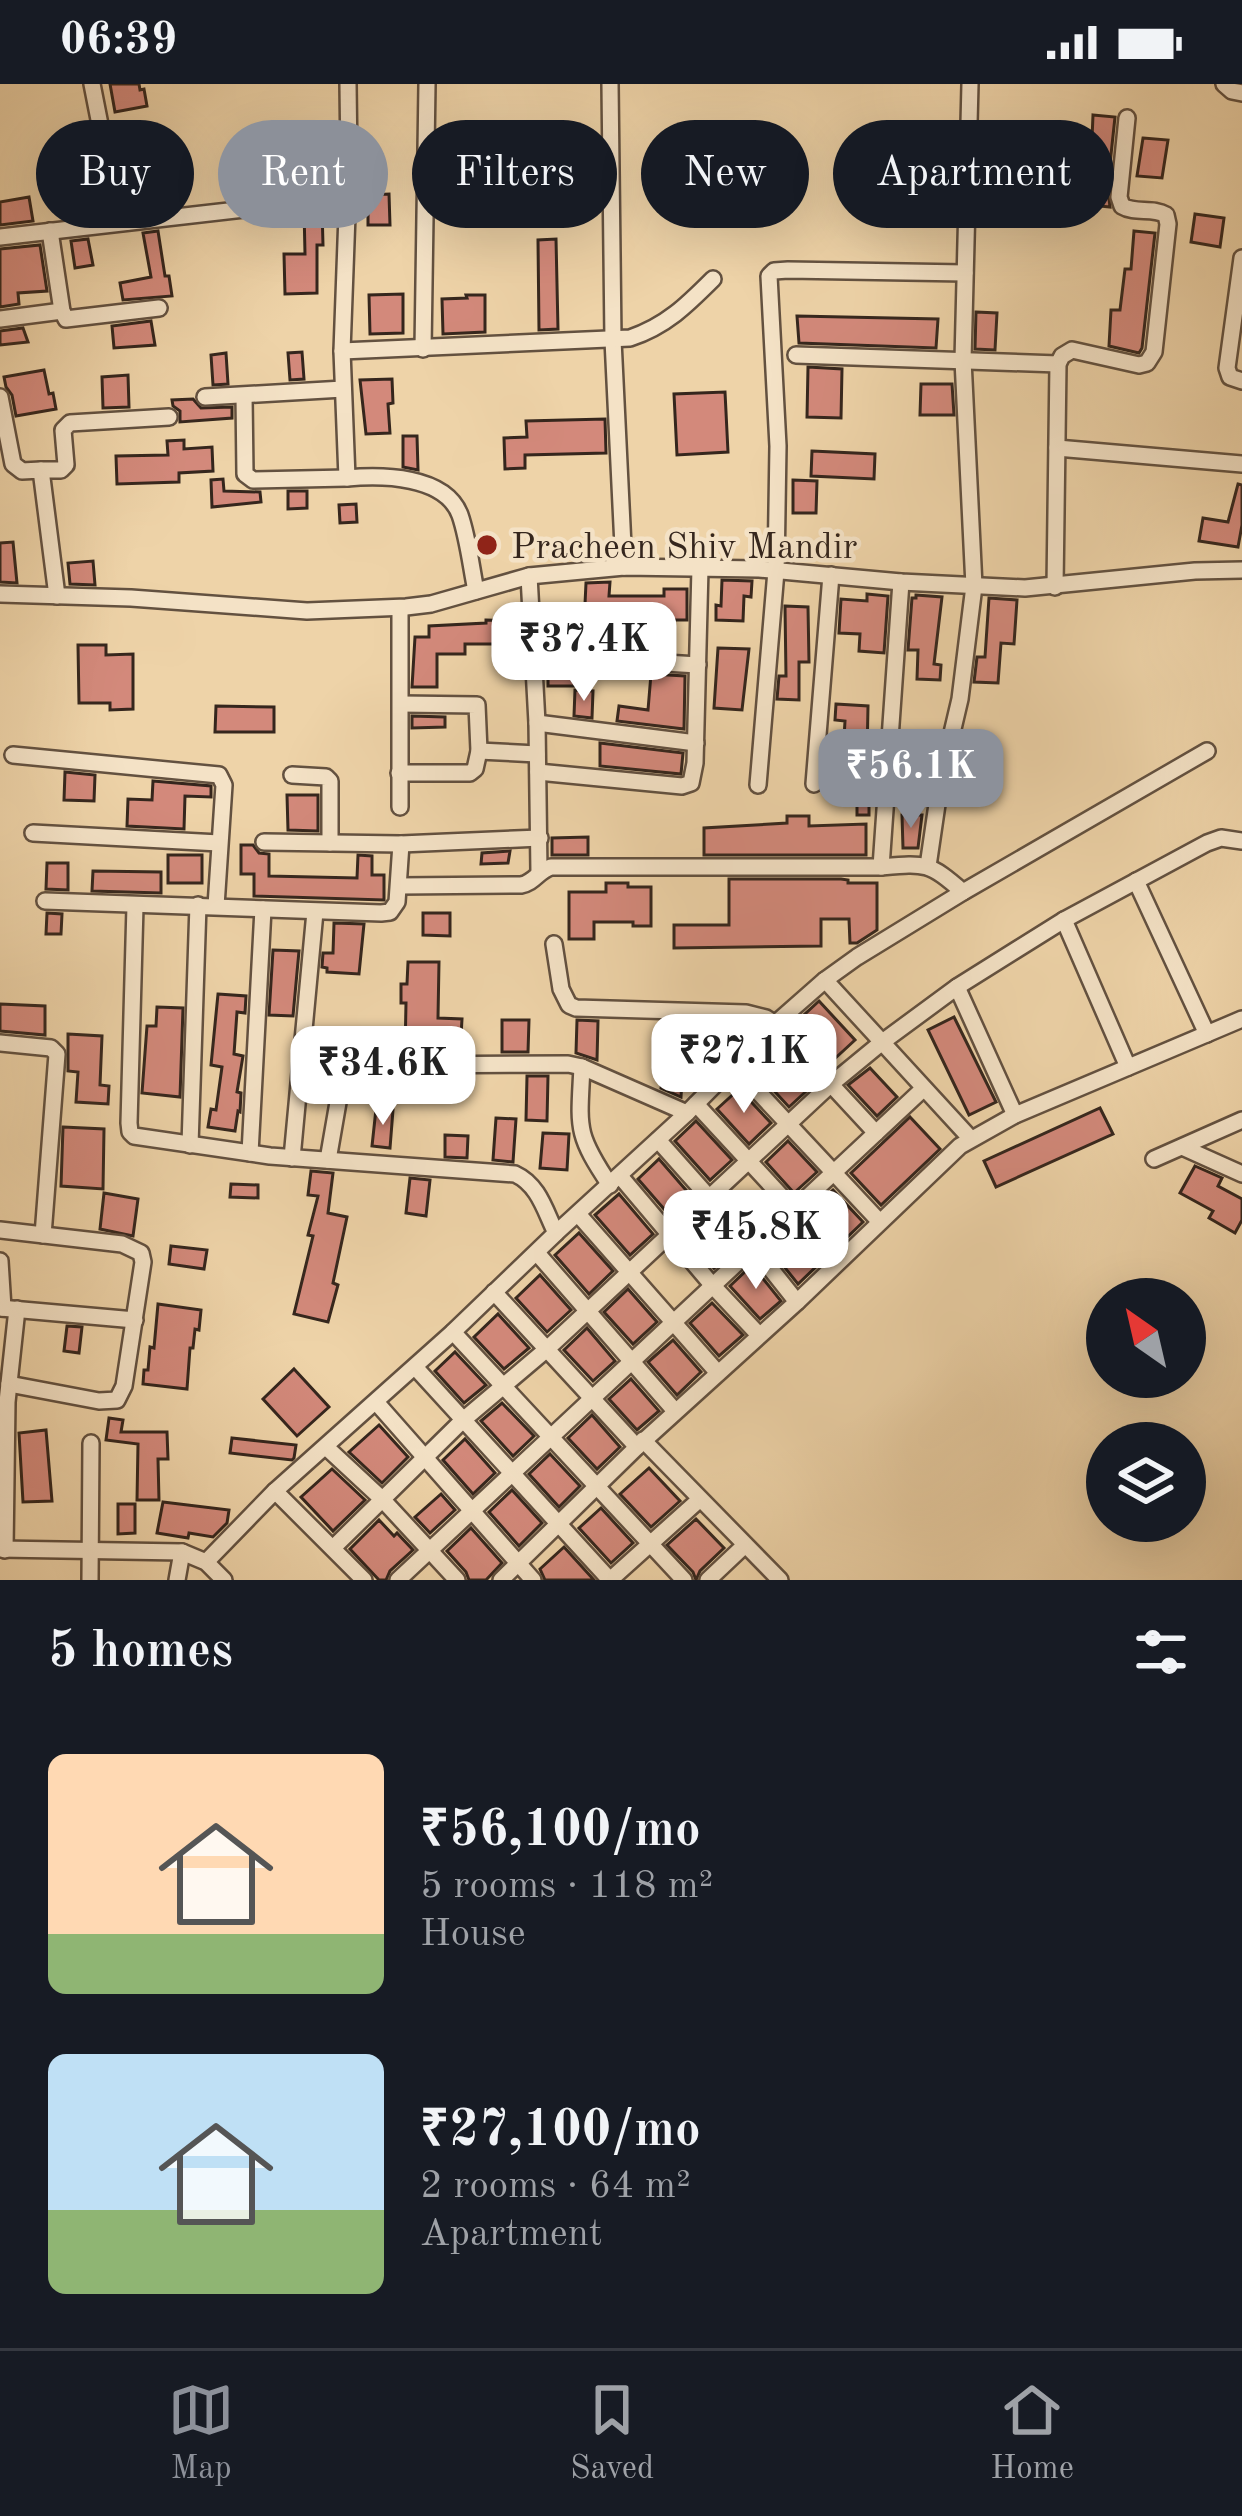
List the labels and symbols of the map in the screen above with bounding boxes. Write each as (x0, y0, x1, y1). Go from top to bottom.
place label: Pracheen Shiv Mandir (511, 531, 858, 567)
marker: Pracheen Shiv Mandir (474, 532, 500, 558)
pin: ₹37.4K (486, 602, 682, 704)
pin: ₹56.1K (813, 729, 1009, 831)
pin: ₹27.1K (646, 1014, 842, 1116)
pin: ₹34.6K (285, 1026, 481, 1128)
pin: ₹45.8K (658, 1190, 854, 1292)
north arrow (1086, 1278, 1206, 1398)

